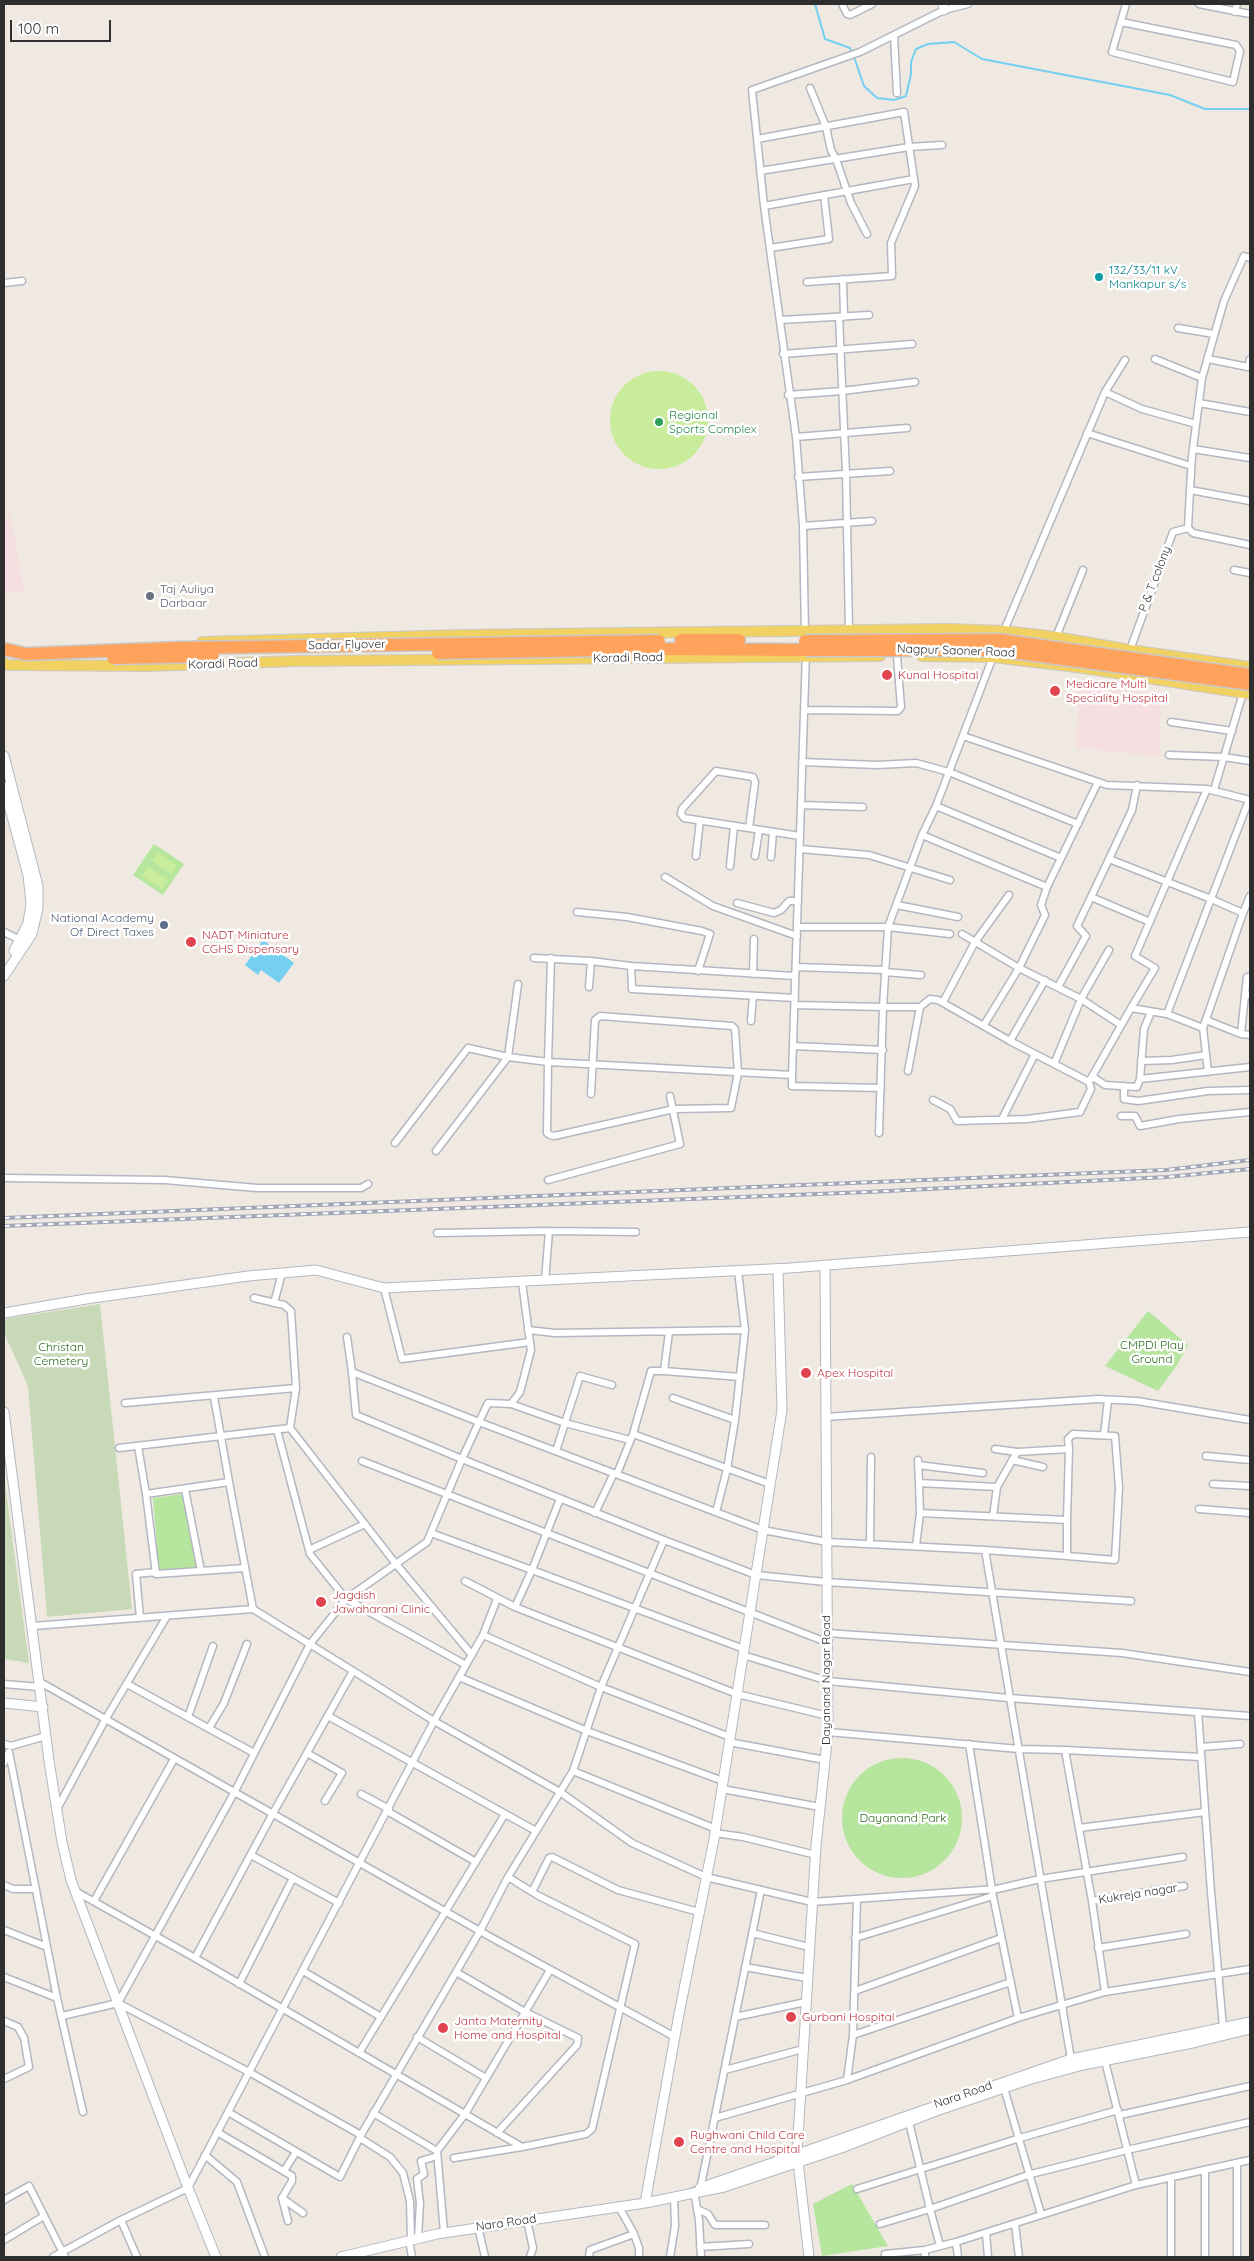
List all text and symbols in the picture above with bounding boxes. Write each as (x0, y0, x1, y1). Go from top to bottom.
scale bar (12, 10, 114, 42)
text: 100 m (18, 19, 59, 38)
place label: 132/33/11 kV Mankapur s/s (1109, 263, 1186, 291)
marker: 132/33/11 kV Mankapur s/s (1093, 271, 1105, 283)
place label: Regional Sports Complex (669, 408, 757, 436)
marker: Regional Sports Complex (653, 416, 665, 428)
street label: P & T colony (1136, 544, 1174, 614)
place label: Taj Auliya Darbaar (160, 582, 214, 610)
marker: Taj Auliya Darbaar (144, 590, 156, 602)
street label: Sadar Flyover (308, 637, 386, 653)
street label: Nagpur Saoner Road (897, 642, 1015, 660)
street label: Koradi Road (593, 650, 663, 666)
street label: Koradi Road (188, 656, 258, 672)
marker: Kunal Hospital (880, 668, 894, 682)
place label: Kunal Hospital (898, 668, 978, 682)
place label: Medicare Multi Speciality Hospital (1066, 677, 1168, 705)
marker: Medicare Multi Speciality Hospital (1048, 684, 1062, 698)
place label: National Academy Of Direct Taxes (51, 911, 154, 939)
marker: National Academy Of Direct Taxes (158, 919, 170, 931)
place label: NADT Miniature CGHS Dispensary (202, 928, 299, 956)
marker: NADT Miniature CGHS Dispensary (184, 935, 198, 949)
park label: CMPDI Play Ground (1120, 1338, 1184, 1366)
park label: Christan Cemetery (34, 1340, 88, 1368)
marker: Apex Hospital (799, 1366, 813, 1380)
place label: Apex Hospital (817, 1366, 893, 1380)
place label: Jagdish Jawaharani Clinic (332, 1588, 430, 1616)
marker: Jagdish Jawaharani Clinic (314, 1595, 328, 1609)
street label: Dayanand Nagar Road (819, 1615, 833, 1745)
park label: Dayanand Park (859, 1811, 947, 1825)
street label: Kukreja nagar (1098, 1881, 1178, 1907)
marker: Gurbani Hospital (784, 2010, 798, 2024)
place label: Gurbani Hospital (802, 2010, 895, 2024)
place label: Janta Maternity Home and Hospital (454, 2014, 561, 2042)
marker: Janta Maternity Home and Hospital (436, 2021, 450, 2035)
street label: Nara Road (932, 2078, 994, 2112)
place label: Rughwani Child Care Centre and Hospital (690, 2128, 805, 2156)
marker: Rughwani Child Care Centre and Hospital (672, 2135, 686, 2149)
street label: Nara Road (475, 2212, 537, 2234)

